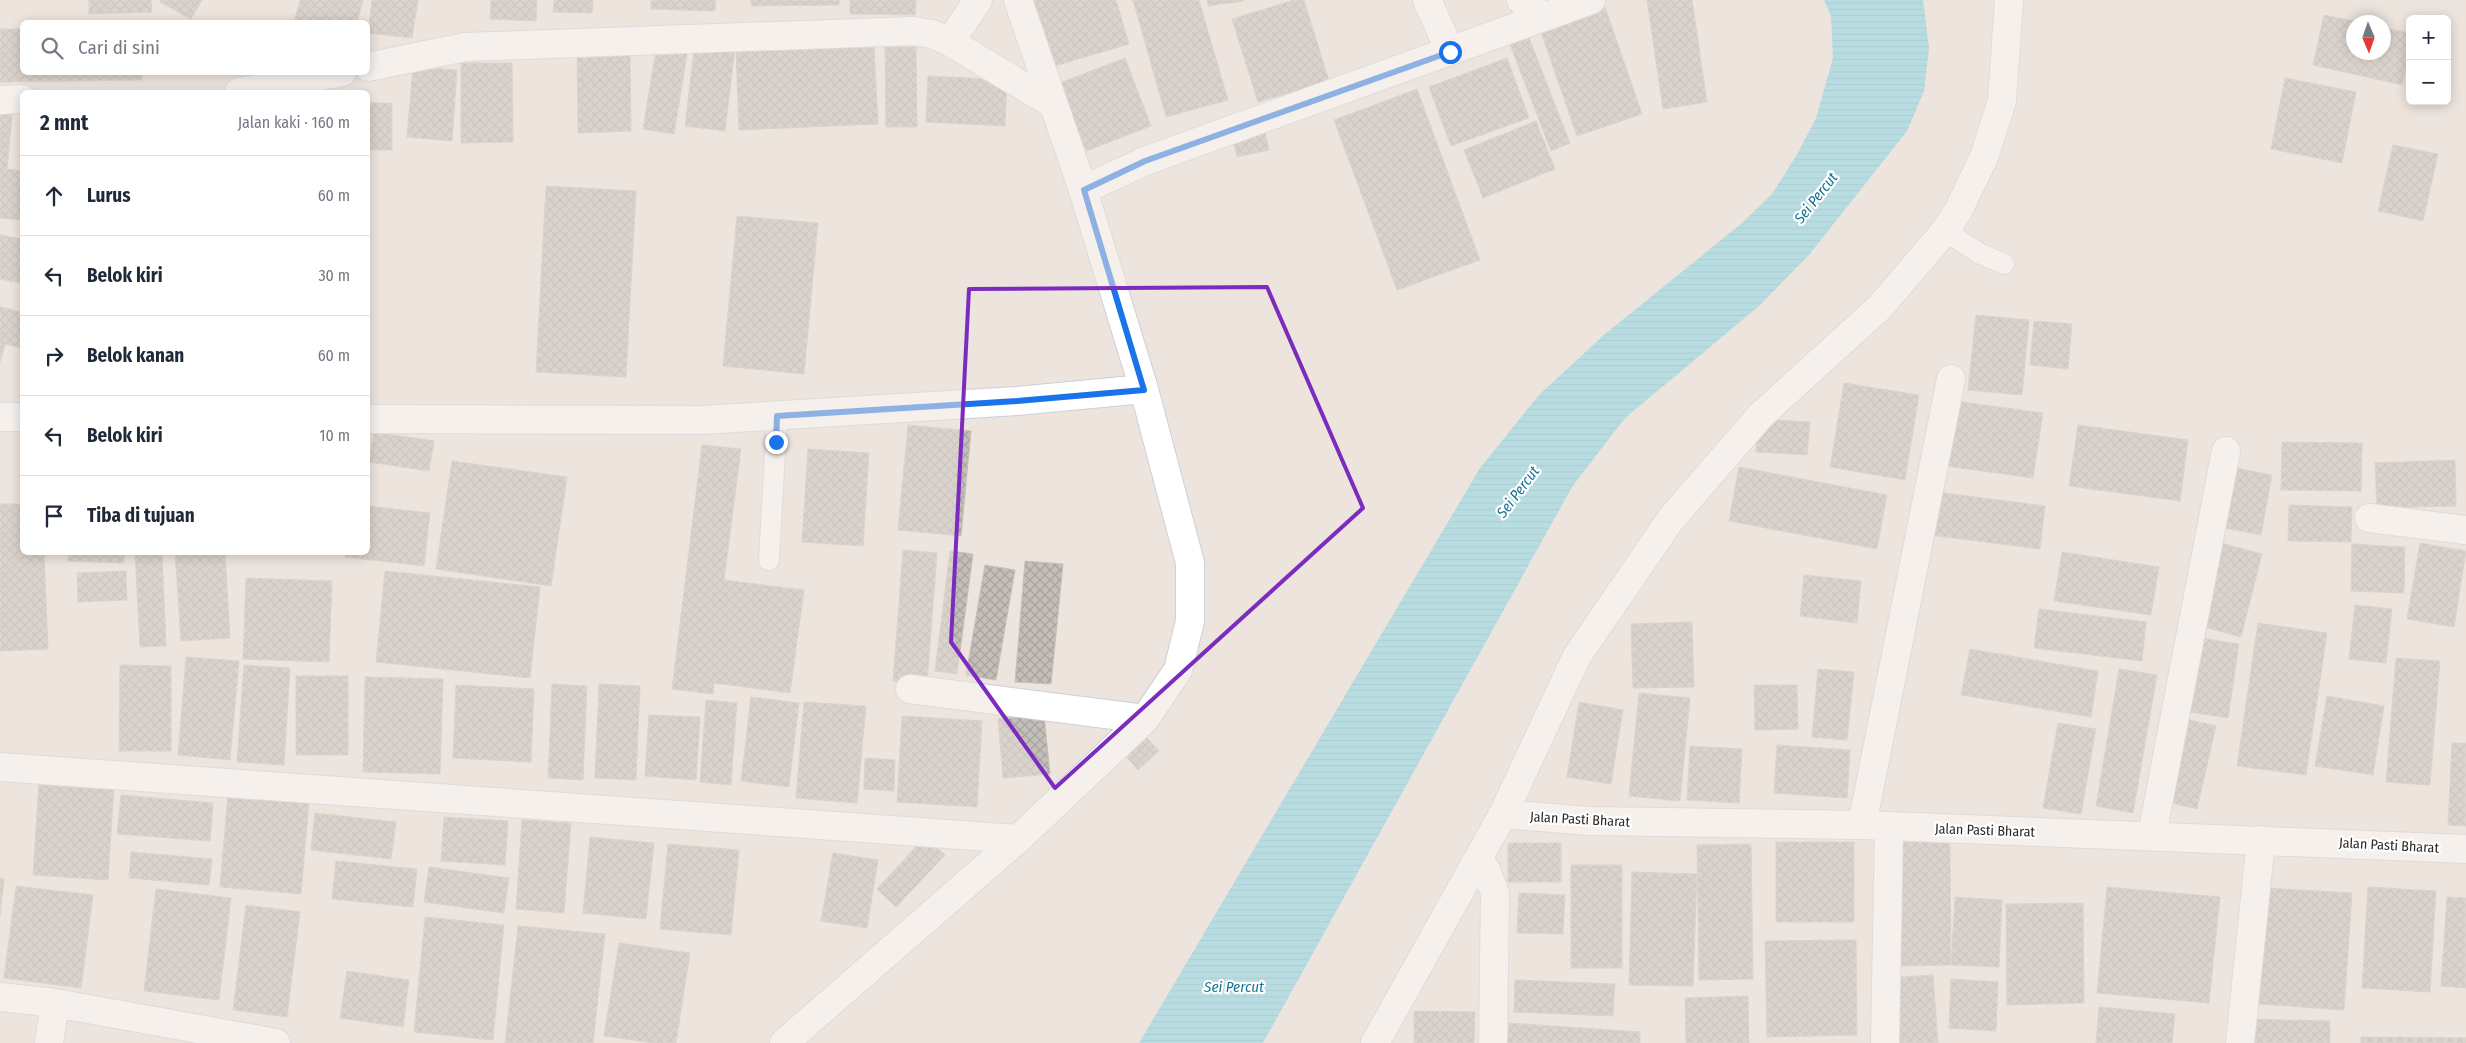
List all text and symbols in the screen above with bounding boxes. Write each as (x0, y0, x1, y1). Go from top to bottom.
north arrow (2346, 15, 2391, 60)
map controls (2406, 15, 2451, 105)
button: + (2406, 15, 2451, 60)
search box (20, 20, 370, 75)
icon: search (38, 34, 66, 62)
text: Cari di sini (78, 36, 160, 59)
route start (1439, 41, 1462, 64)
button: − (2406, 60, 2451, 105)
text: 2 mnt (40, 110, 89, 136)
text: Jalan kaki · 160 m (238, 113, 350, 132)
water label: Sei Percut (1790, 169, 1842, 228)
icon: ahead (40, 182, 68, 210)
text: Lurus (87, 184, 131, 207)
text: 60 m (318, 186, 350, 205)
icon: left (40, 262, 68, 290)
text: Belok kiri (87, 264, 163, 287)
text: 30 m (318, 266, 350, 285)
icon: right (40, 342, 68, 370)
text: Belok kanan (87, 344, 184, 367)
text: 60 m (318, 346, 350, 365)
icon: left (40, 422, 68, 450)
text: Belok kiri (87, 424, 163, 447)
text: 10 m (319, 426, 350, 445)
route end (765, 431, 788, 454)
water label: Sei Percut (1492, 463, 1543, 522)
icon: arrive (40, 502, 68, 530)
text: Tiba di tujuan (87, 504, 195, 527)
street label: Jalan Pasti Bharat (1529, 808, 1631, 831)
street label: Jalan Pasti Bharat (1935, 820, 2036, 841)
street label: Jalan Pasti Bharat (2338, 834, 2440, 857)
water label: Sei Percut (1203, 978, 1264, 996)

